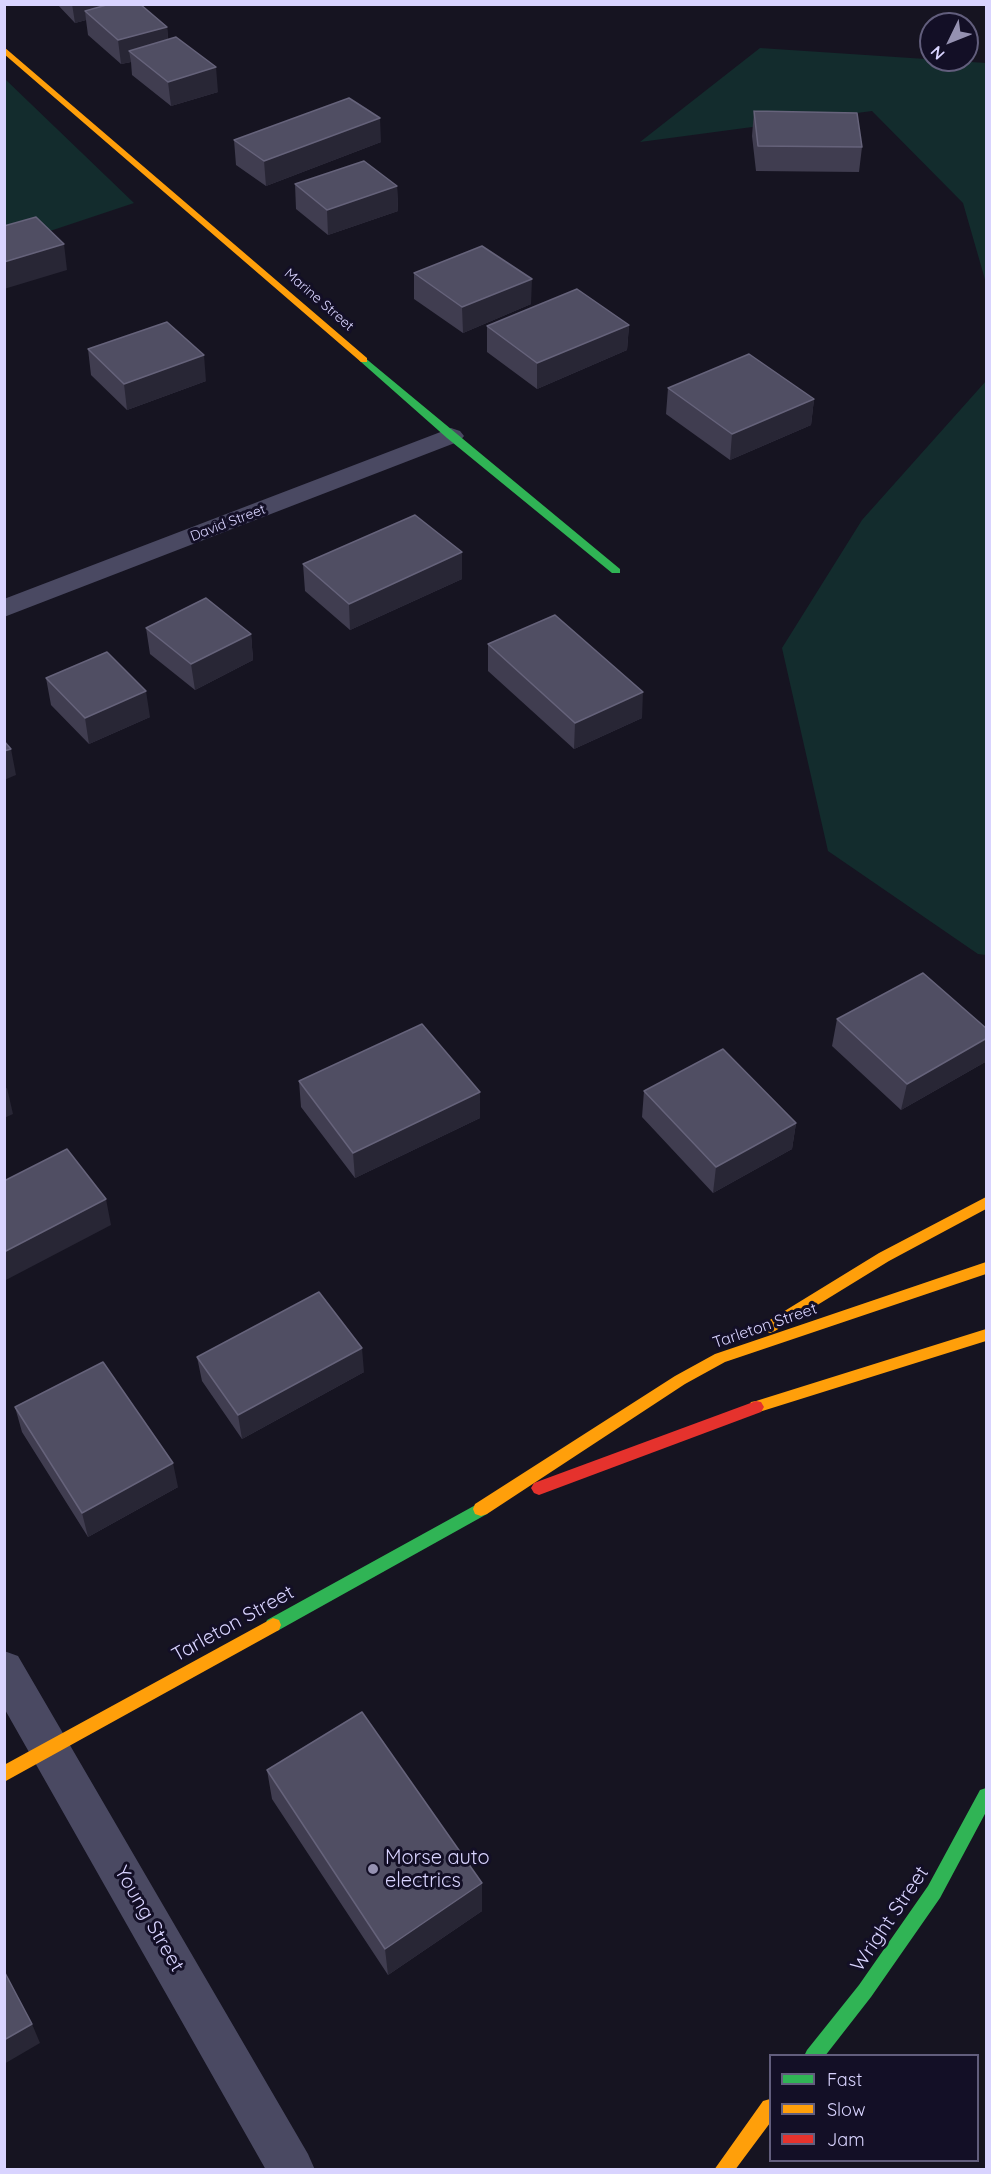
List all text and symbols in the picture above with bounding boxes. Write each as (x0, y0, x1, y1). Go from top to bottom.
north arrow (919, 12, 979, 72)
text: N (926, 42, 949, 64)
street label: Marine Street (281, 265, 357, 335)
street label: David Street (188, 501, 268, 545)
street label: Tarleton Street (710, 1299, 820, 1353)
street label: Tarleton Street (168, 1581, 298, 1667)
place label: Morse auto electrics (385, 1846, 490, 1893)
street label: Young Street (109, 1862, 189, 1976)
marker: Morse auto electrics (366, 1862, 380, 1876)
street label: Wright Street (846, 1862, 934, 1976)
legend (769, 2054, 979, 2162)
text: Fast (827, 2068, 862, 2091)
text: Slow (827, 2098, 865, 2121)
text: Jam (827, 2128, 865, 2151)

